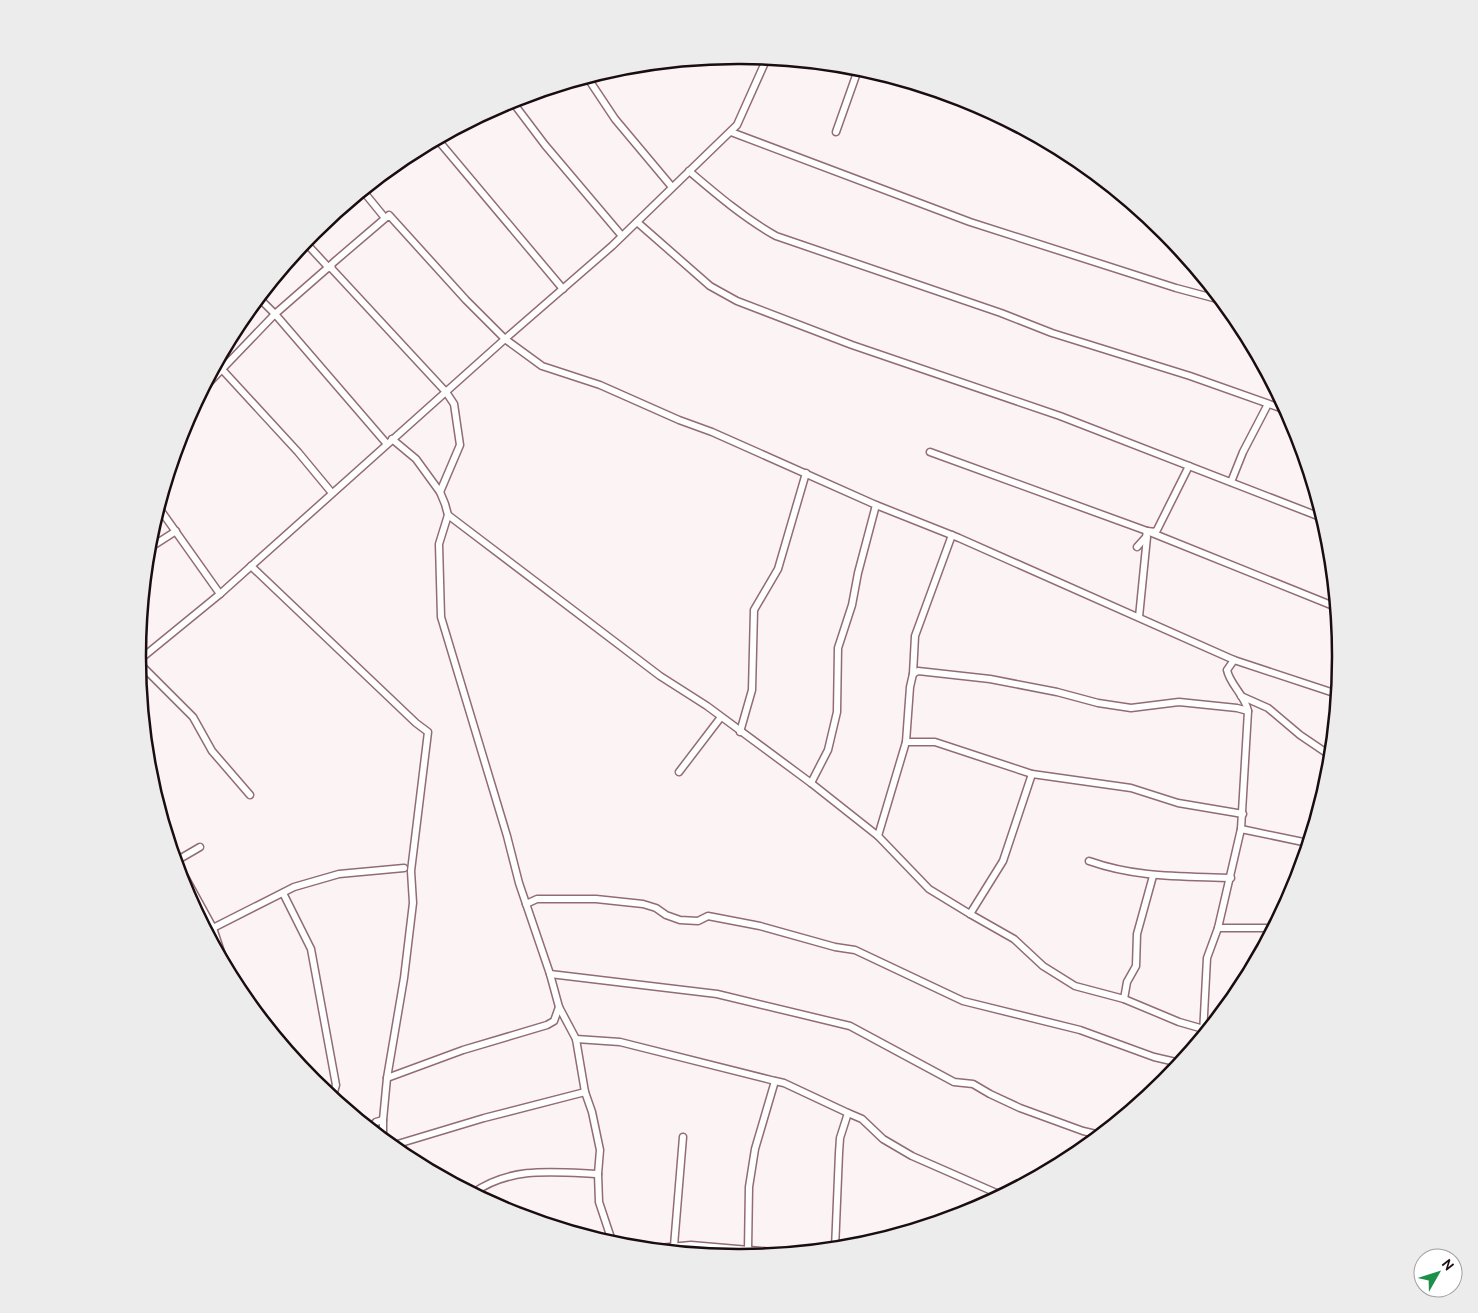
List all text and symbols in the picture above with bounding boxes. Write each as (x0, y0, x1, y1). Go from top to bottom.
north arrow (1413, 1248, 1463, 1298)
text: N (1438, 1255, 1458, 1274)

